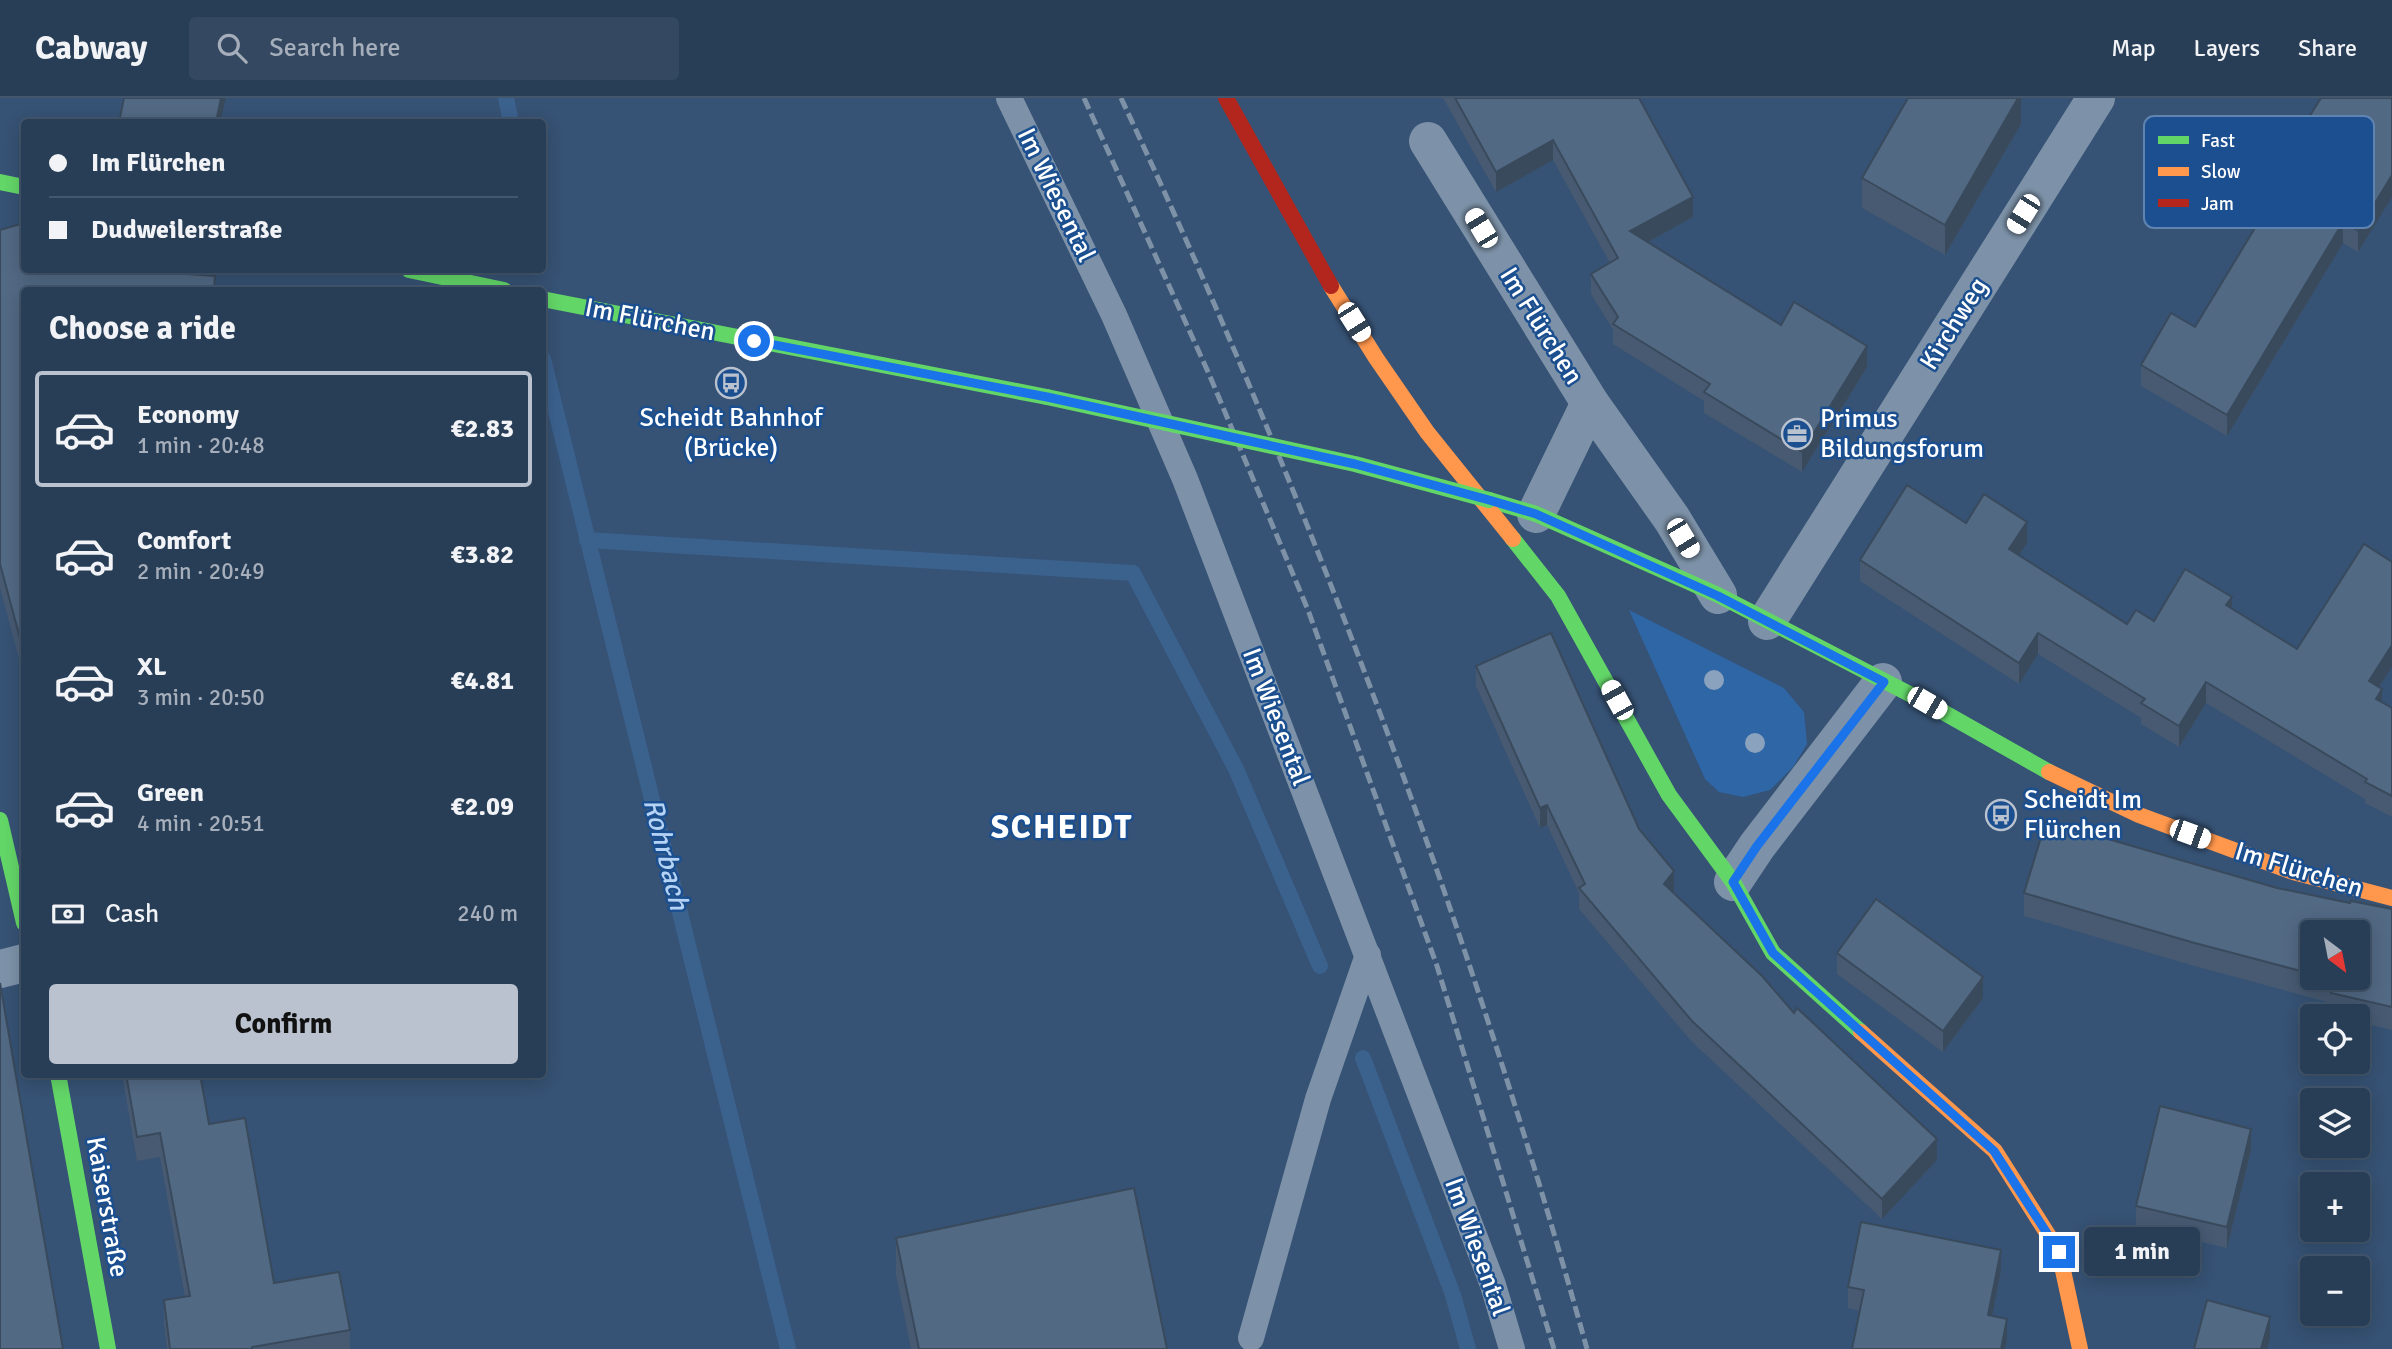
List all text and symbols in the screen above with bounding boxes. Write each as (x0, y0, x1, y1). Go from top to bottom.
search box (189, 17, 679, 80)
text: Cabway (35, 28, 147, 69)
icon: search (213, 29, 251, 67)
text: Search here (269, 32, 400, 64)
text: Map (2111, 33, 2156, 63)
text: Layers (2194, 33, 2260, 63)
text: Share (2298, 33, 2357, 63)
legend (2144, 116, 2374, 228)
street label: Im Wiesental (1010, 123, 1102, 267)
text: Fast (2201, 129, 2235, 153)
text: Im Flürchen (91, 147, 225, 179)
text: Slow (2201, 160, 2241, 184)
car (2003, 191, 2044, 237)
text: Jam (2201, 192, 2234, 216)
car (1462, 205, 1501, 251)
text: Dudweilerstraße (91, 214, 283, 246)
street label: Im Flürchen (1492, 262, 1590, 390)
street label: Kirchweg (1913, 272, 1995, 376)
street label: Im Flürchen (582, 292, 718, 348)
car (1334, 299, 1375, 345)
text: Choose a ride (49, 309, 236, 348)
route start (738, 325, 770, 357)
bus stop icon: Scheidt Bahnhof (Brücke) (714, 366, 748, 400)
icon: car (53, 398, 116, 461)
text: Economy (137, 399, 239, 431)
place label: Scheidt Bahnhof (Brücke) (640, 402, 824, 464)
place label: Primus Bildungsforum (1820, 403, 1984, 465)
text: €2.83 (450, 413, 514, 445)
office icon: Primus Bildungsforum (1780, 417, 1814, 451)
text: 1 min · 20:48 (137, 431, 265, 460)
car (1664, 515, 1703, 561)
icon: car (53, 524, 116, 587)
text: Comfort (137, 525, 231, 557)
text: €3.82 (450, 539, 514, 571)
text: 2 min · 20:49 (137, 557, 265, 586)
street label: Im Wiesental (1235, 644, 1317, 790)
icon: car (53, 650, 116, 713)
text: XL (137, 651, 167, 683)
text: €4.81 (450, 665, 514, 697)
car (1598, 677, 1637, 723)
text: 3 min · 20:50 (137, 683, 265, 712)
car (1904, 683, 1951, 723)
icon: car (53, 776, 116, 839)
text: Green (137, 777, 204, 809)
place label: Scheidt Im Flürchen (2024, 784, 2142, 846)
text: €2.09 (450, 791, 514, 823)
water label: Rohrbach (636, 795, 696, 914)
bus stop icon: Scheidt Im Flürchen (1984, 798, 2018, 832)
district label: SCHEIDT (991, 807, 1133, 848)
text: 4 min · 20:51 (137, 809, 265, 838)
car (2167, 817, 2214, 851)
street label: Im Flürchen (2231, 835, 2367, 905)
icon: cash (49, 895, 87, 933)
text: Cash (105, 898, 159, 930)
text: 240 m (457, 899, 518, 928)
north arrow (2300, 920, 2370, 990)
map controls (2300, 920, 2370, 1326)
button: Confirm (49, 984, 518, 1064)
button: locate (2300, 1004, 2370, 1074)
button: layers (2300, 1088, 2370, 1158)
street label: Kaiserstraße (79, 1134, 135, 1280)
button: + (2300, 1172, 2370, 1242)
street label: Im Wiesental (1437, 1174, 1517, 1320)
callout: 1 min (2084, 1228, 2199, 1276)
route end (2043, 1236, 2075, 1268)
text: 1 min (2114, 1237, 2170, 1266)
button: − (2300, 1256, 2370, 1326)

